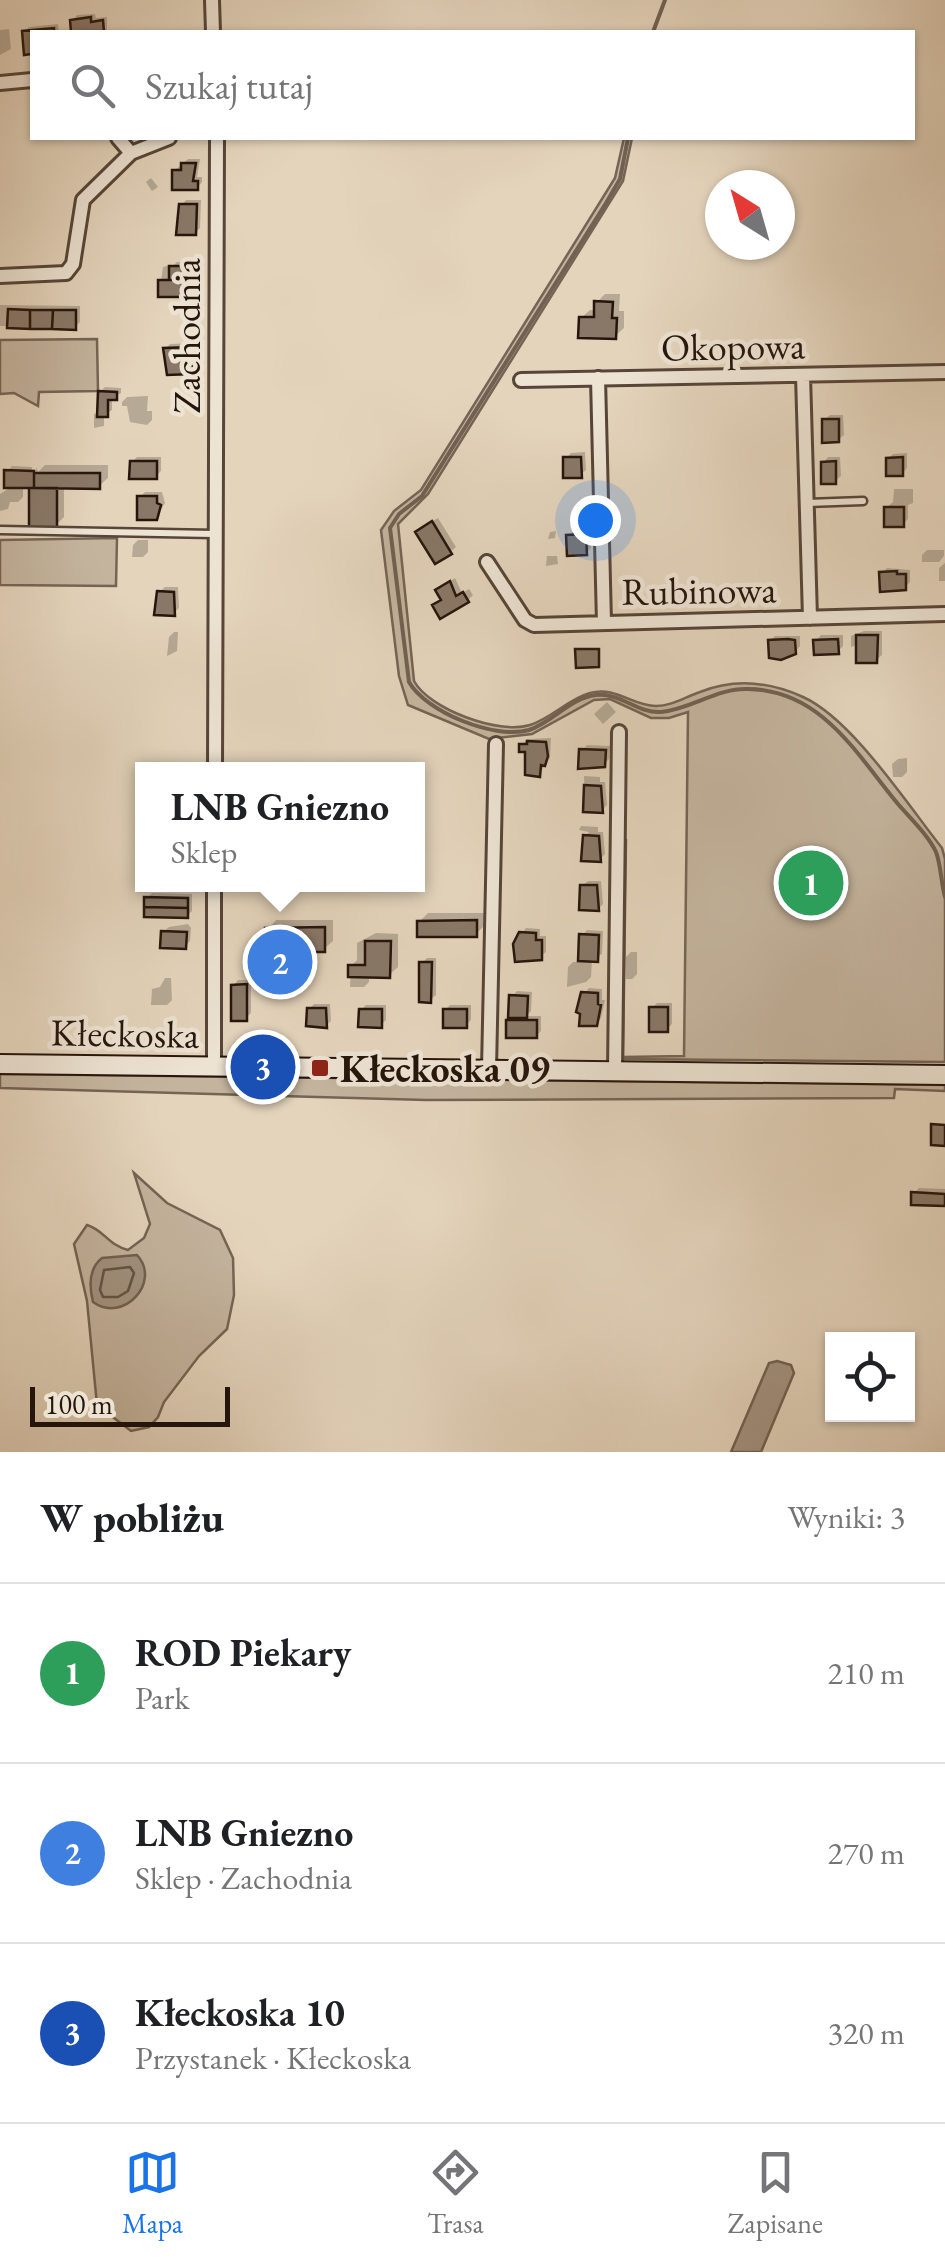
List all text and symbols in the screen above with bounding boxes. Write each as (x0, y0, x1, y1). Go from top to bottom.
search box (30, 30, 915, 140)
icon: search (65, 58, 120, 113)
text: Szukaj tutaj (145, 61, 313, 110)
north arrow (705, 170, 795, 260)
street label: Zachodnia (162, 257, 211, 414)
street label: Okopowa (660, 320, 806, 372)
your location (570, 495, 621, 546)
street label: Rubinowa (621, 564, 778, 616)
popup (135, 762, 425, 892)
text: LNB Gniezno (171, 782, 389, 831)
text: Sklep (171, 831, 237, 873)
pin: 1 (778, 846, 844, 920)
pin: 2 (248, 924, 312, 1000)
street label: Kłeckoska (50, 1007, 200, 1059)
pin: 3 (230, 1030, 296, 1104)
place label: Kłeckoska 09 (340, 1044, 550, 1093)
marker: Kłeckoska 09 (309, 1057, 331, 1079)
map controls (825, 1332, 915, 1422)
button: locate (825, 1332, 915, 1422)
scale bar (30, 1382, 230, 1426)
text: 100 m (45, 1386, 113, 1422)
text: W pobliżu (40, 1490, 224, 1545)
text: Wyniki: 3 (788, 1496, 905, 1538)
text: ROD Piekary (135, 1628, 351, 1677)
text: 1 (64, 1652, 81, 1694)
text: 210 m (828, 1652, 905, 1694)
text: Park (135, 1677, 190, 1719)
text: LNB Gniezno (135, 1808, 353, 1857)
text: 2 (64, 1832, 81, 1874)
text: 270 m (828, 1832, 905, 1874)
text: Sklep · Zachodnia (135, 1857, 352, 1899)
text: Kłeckoska 10 (135, 1988, 345, 2037)
text: 3 (64, 2012, 81, 2054)
text: 320 m (828, 2012, 905, 2054)
text: Przystanek · Kłeckoska (135, 2037, 411, 2079)
tab: Mapa (122, 2145, 183, 2241)
tab: Trasa (427, 2145, 484, 2241)
tab: Zapisane (728, 2145, 823, 2241)

